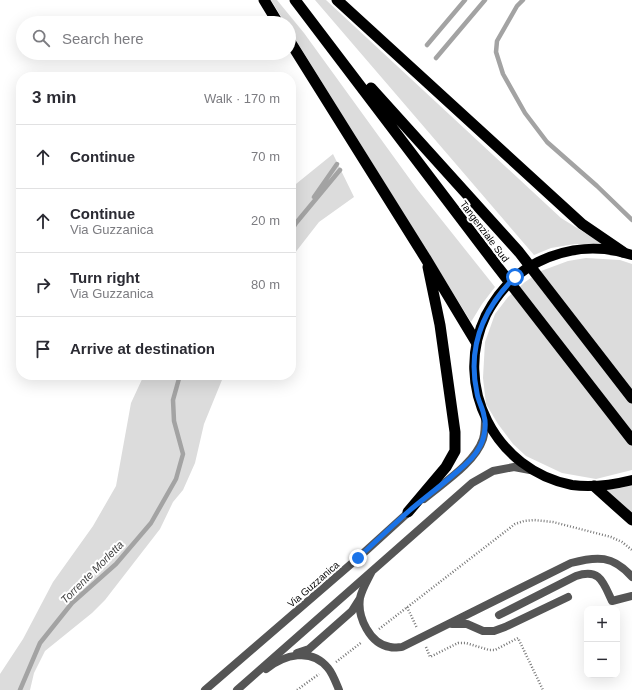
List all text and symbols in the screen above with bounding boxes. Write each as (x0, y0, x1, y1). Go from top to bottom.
search box (16, 16, 296, 60)
icon: search (30, 27, 52, 49)
text: Search here (62, 30, 144, 47)
text: 3 min (32, 88, 76, 107)
text: Walk · 170 m (204, 91, 280, 106)
icon: ahead (32, 146, 54, 168)
text: Continue (70, 148, 135, 165)
text: 70 m (251, 149, 280, 164)
street label: Tangenziale Sud (458, 198, 511, 264)
text: Continue (70, 205, 135, 222)
icon: ahead (32, 210, 54, 232)
text: 20 m (251, 213, 280, 228)
text: Via Guzzanica (70, 222, 154, 237)
route start (506, 268, 524, 286)
text: Turn right (70, 269, 140, 286)
icon: right (32, 274, 54, 296)
text: 80 m (251, 277, 280, 292)
text: Via Guzzanica (70, 286, 154, 301)
icon: arrive (32, 338, 54, 360)
text: Arrive at destination (70, 340, 215, 357)
water label: Torrente Morletta (58, 538, 126, 606)
route end (349, 549, 367, 567)
street label: Via Guzzanica (285, 559, 342, 610)
map controls (584, 606, 620, 678)
button: + (584, 606, 620, 642)
button: − (584, 642, 620, 678)

